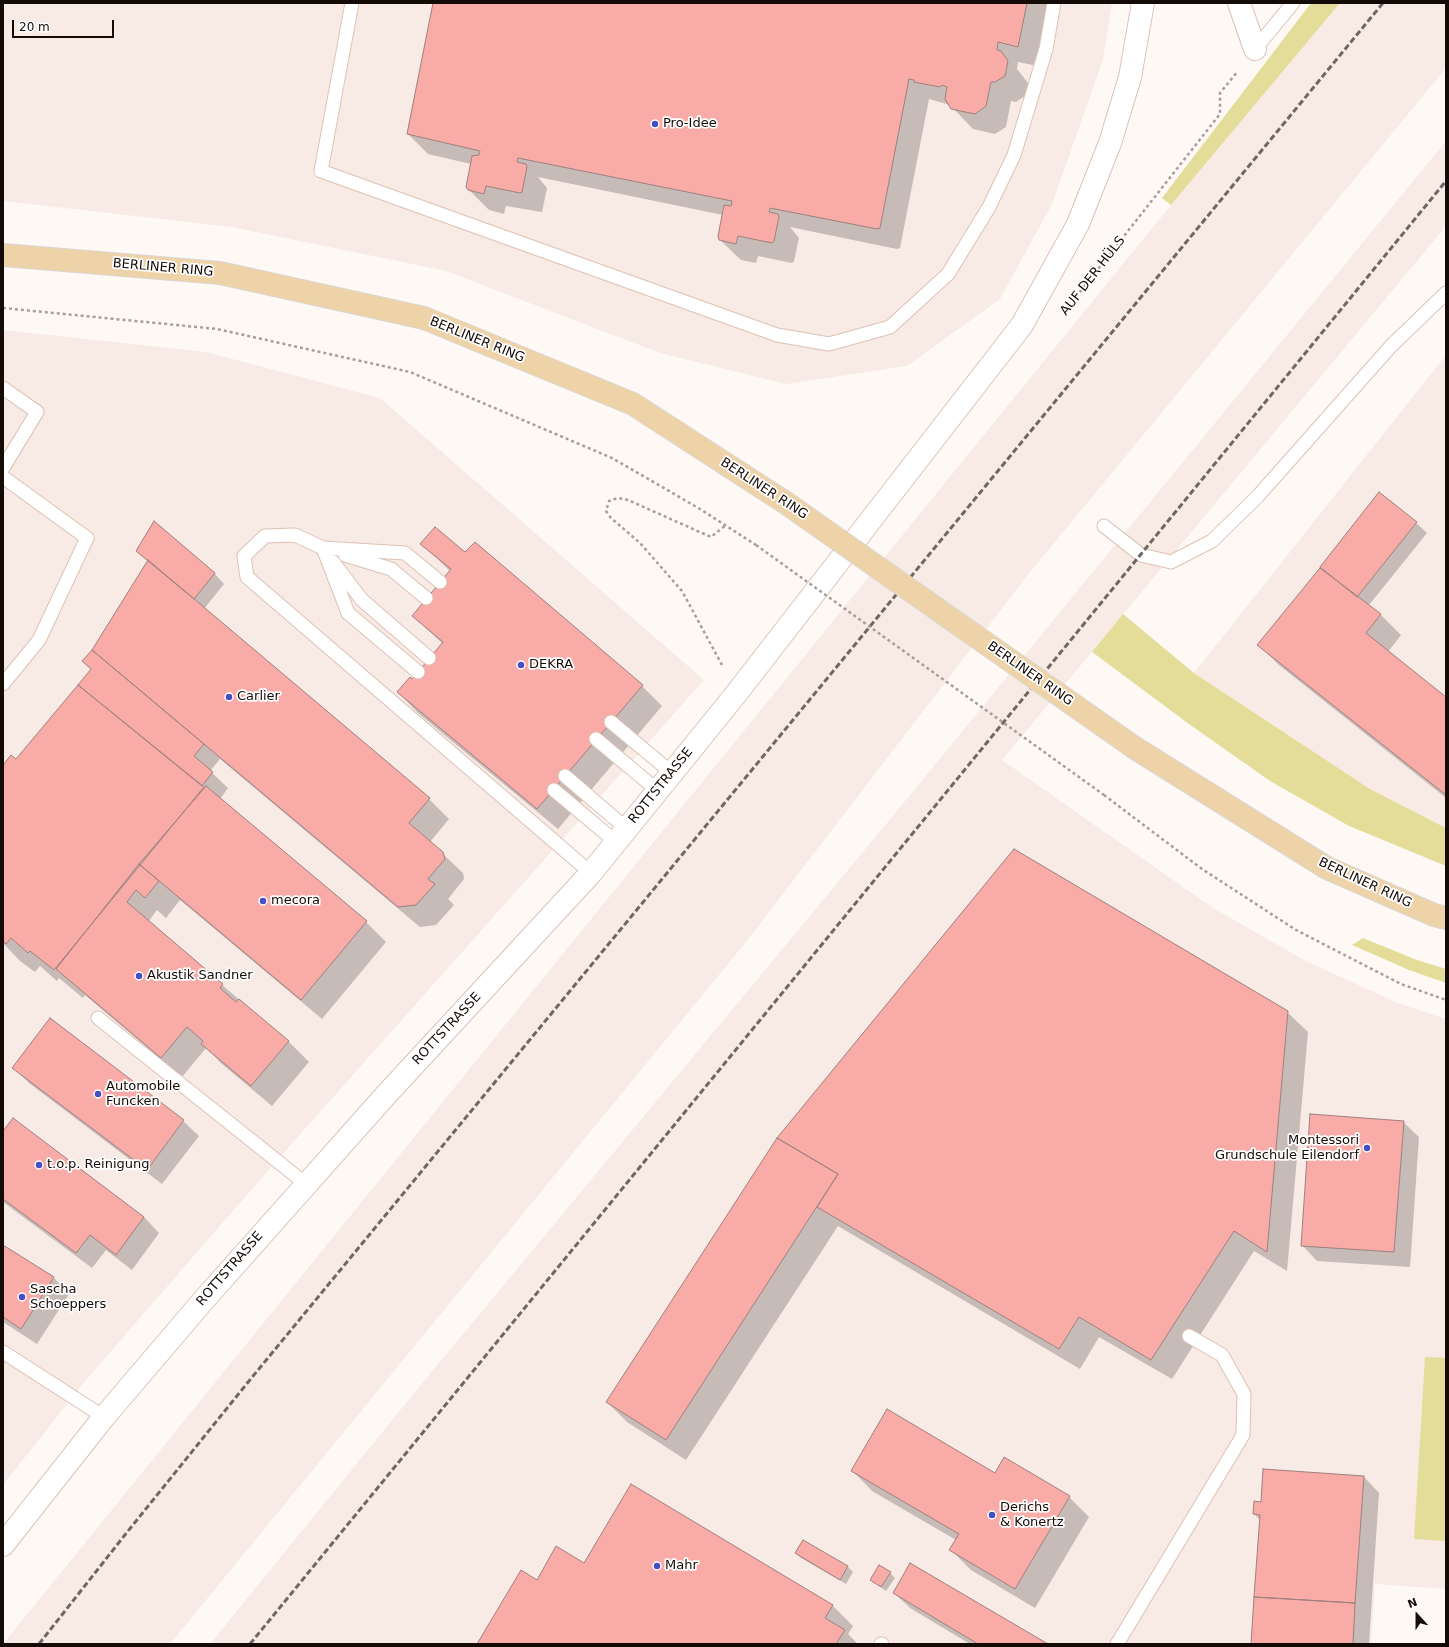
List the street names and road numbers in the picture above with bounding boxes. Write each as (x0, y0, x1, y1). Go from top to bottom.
street label: AUF DER HÜLS (1057, 233, 1129, 319)
street label: BERLINER RING (112, 256, 214, 280)
street label: BERLINER RING (427, 314, 527, 366)
street label: BERLINER RING (717, 455, 811, 523)
street label: BERLINER RING (984, 639, 1076, 709)
street label: ROTTSTRASSE (626, 745, 696, 827)
street label: BERLINER RING (1316, 855, 1414, 911)
street label: ROTTSTRASSE (410, 990, 484, 1068)
street label: ROTTSTRASSE (194, 1229, 266, 1309)

